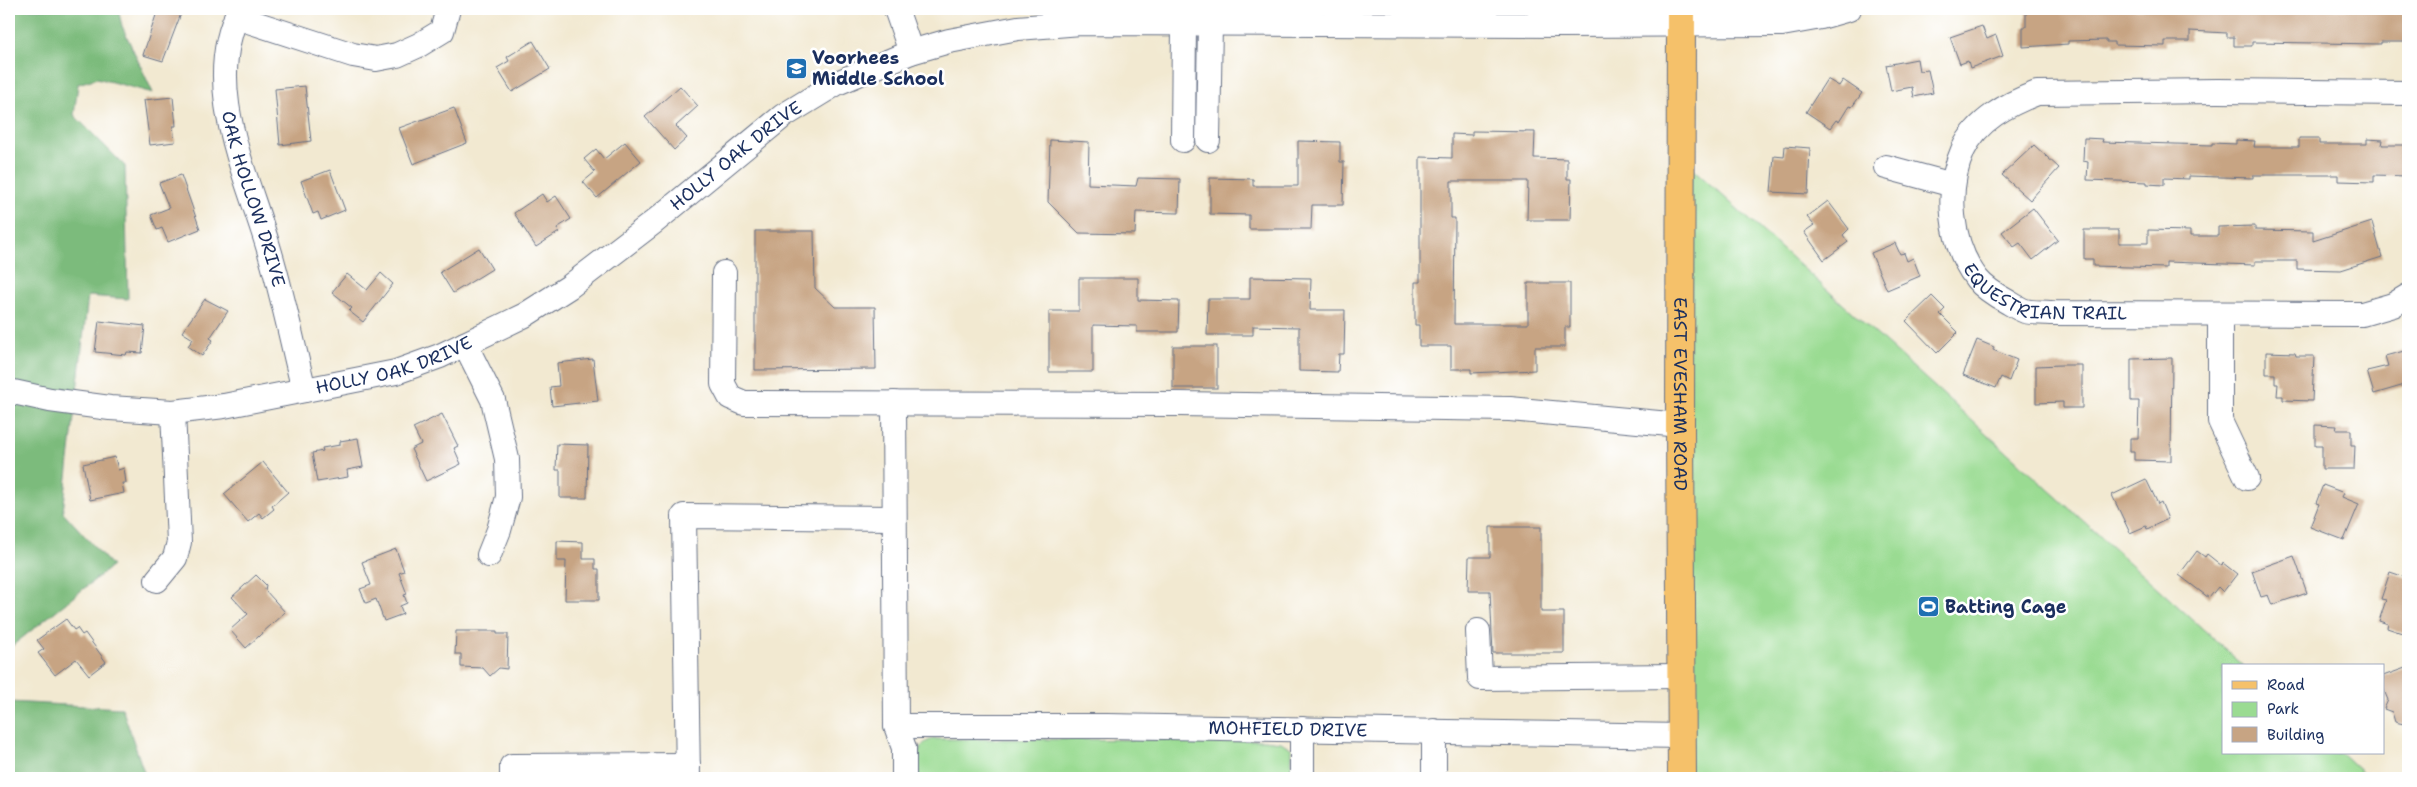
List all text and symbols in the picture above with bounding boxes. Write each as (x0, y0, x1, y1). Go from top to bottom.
place label: Voorhees Middle School (812, 46, 944, 91)
school or university icon: Voorhees Middle School (784, 56, 808, 80)
street label: HOLLY OAK DRIVE (665, 95, 806, 216)
street label: OAK HOLLOW DRIVE (216, 109, 291, 289)
street label: EQUESTRIAN TRAIL (1957, 259, 2127, 325)
street label: EAST EVESHAM ROAD (1668, 297, 1692, 491)
street label: HOLLY OAK DRIVE (313, 330, 476, 400)
sports icon: Batting Cage (1917, 595, 1941, 619)
place label: Batting Cage (1945, 595, 2067, 619)
legend (2222, 664, 2384, 754)
text: Road (2267, 675, 2305, 695)
text: Park (2267, 699, 2299, 719)
street label: MOHFIELD DRIVE (1208, 716, 1368, 743)
text: Building (2267, 725, 2324, 745)

